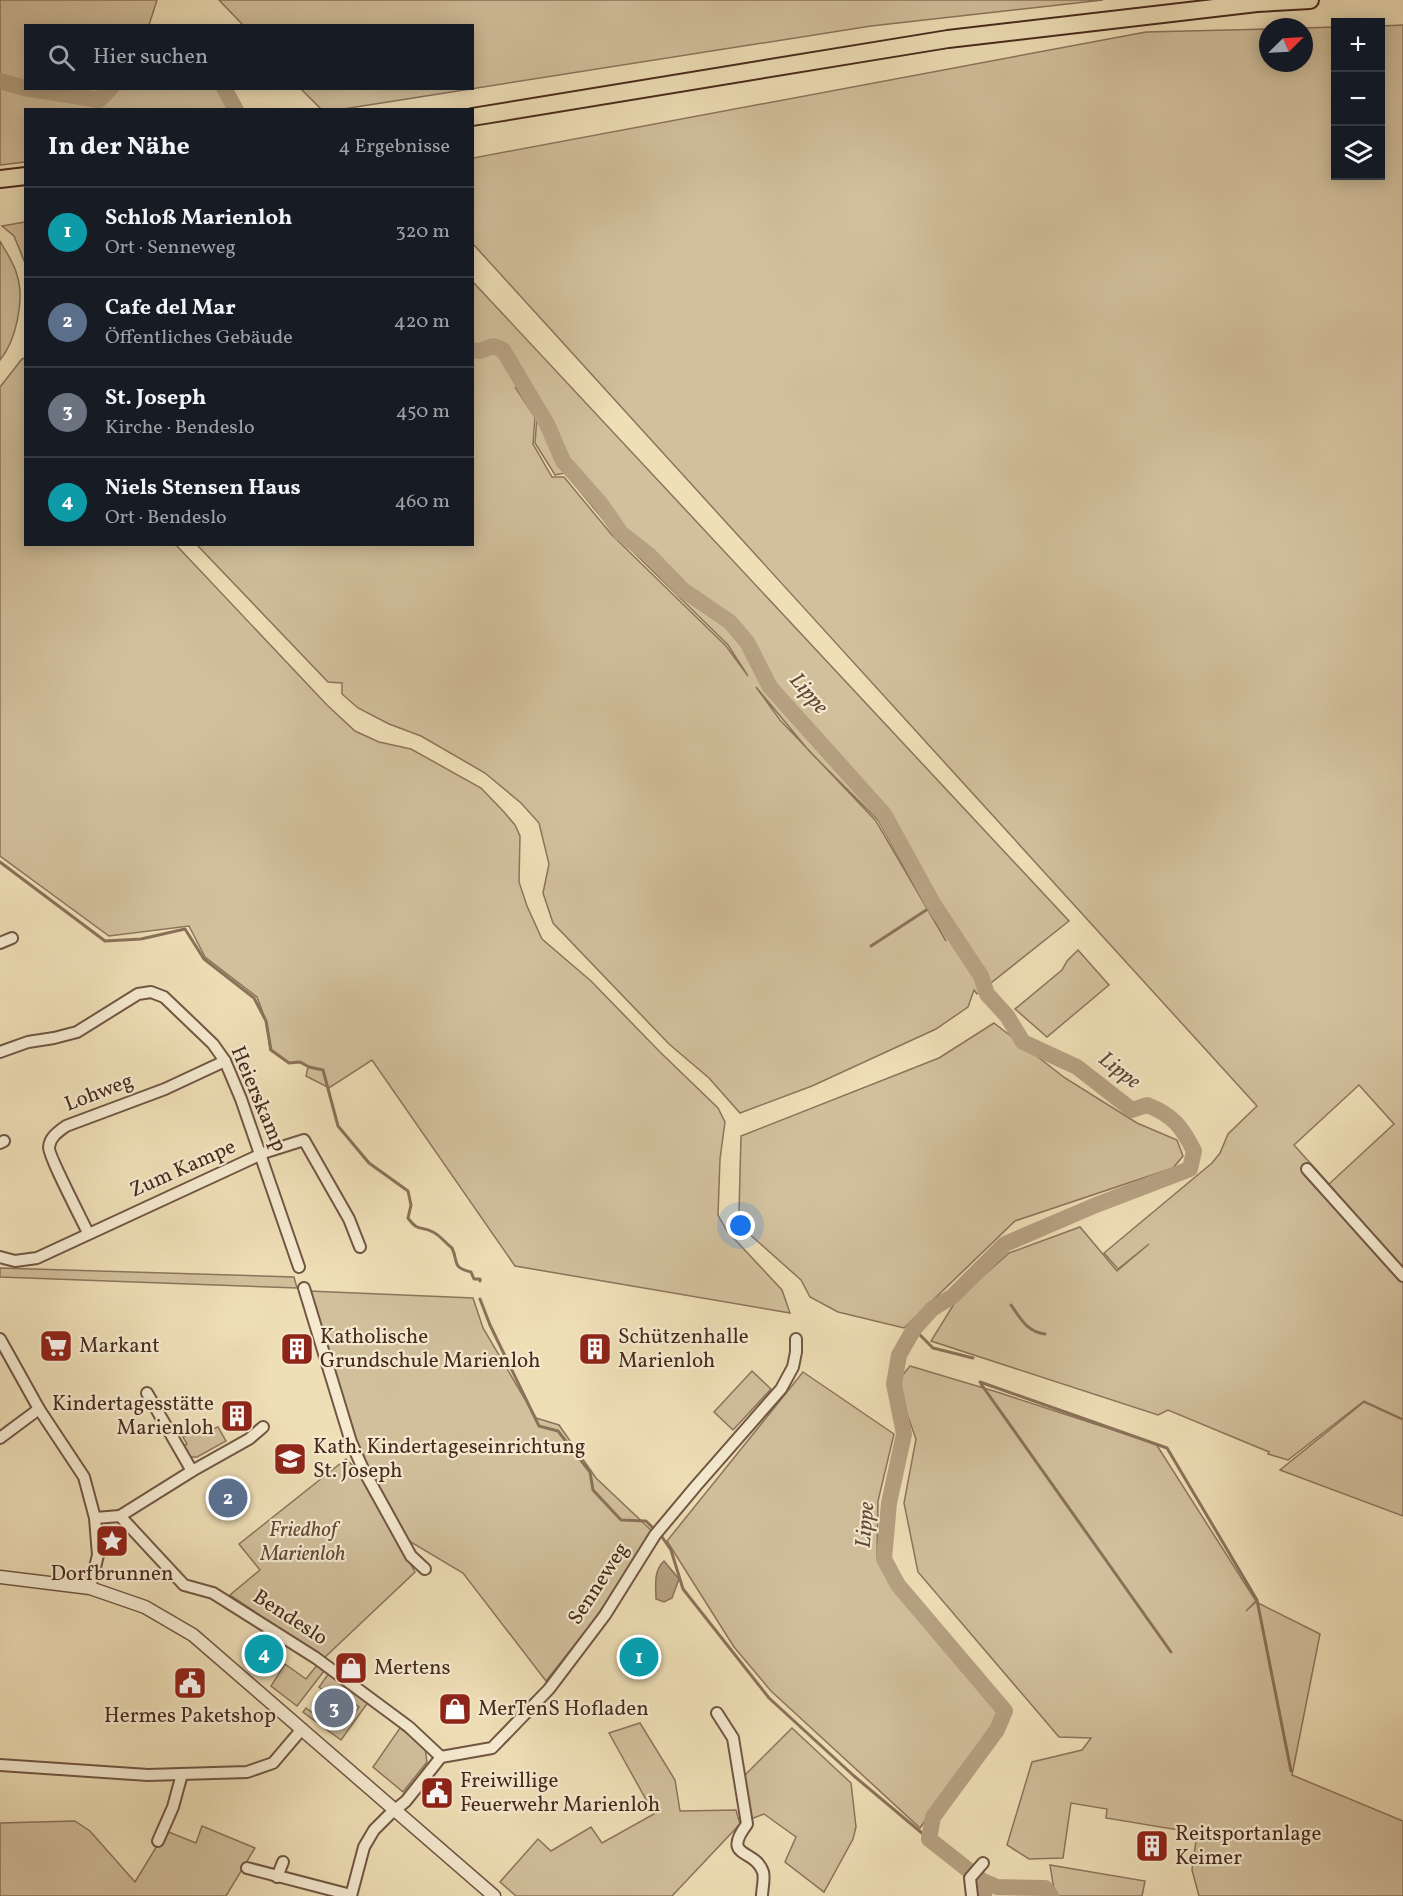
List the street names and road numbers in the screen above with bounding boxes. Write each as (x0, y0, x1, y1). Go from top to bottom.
street label: Heierskamp (223, 1042, 293, 1156)
street label: Lohweg (61, 1067, 137, 1119)
street label: Zum Kampe (125, 1133, 241, 1205)
street label: Senneweg (561, 1537, 637, 1631)
street label: Bendeslo (247, 1583, 333, 1653)

